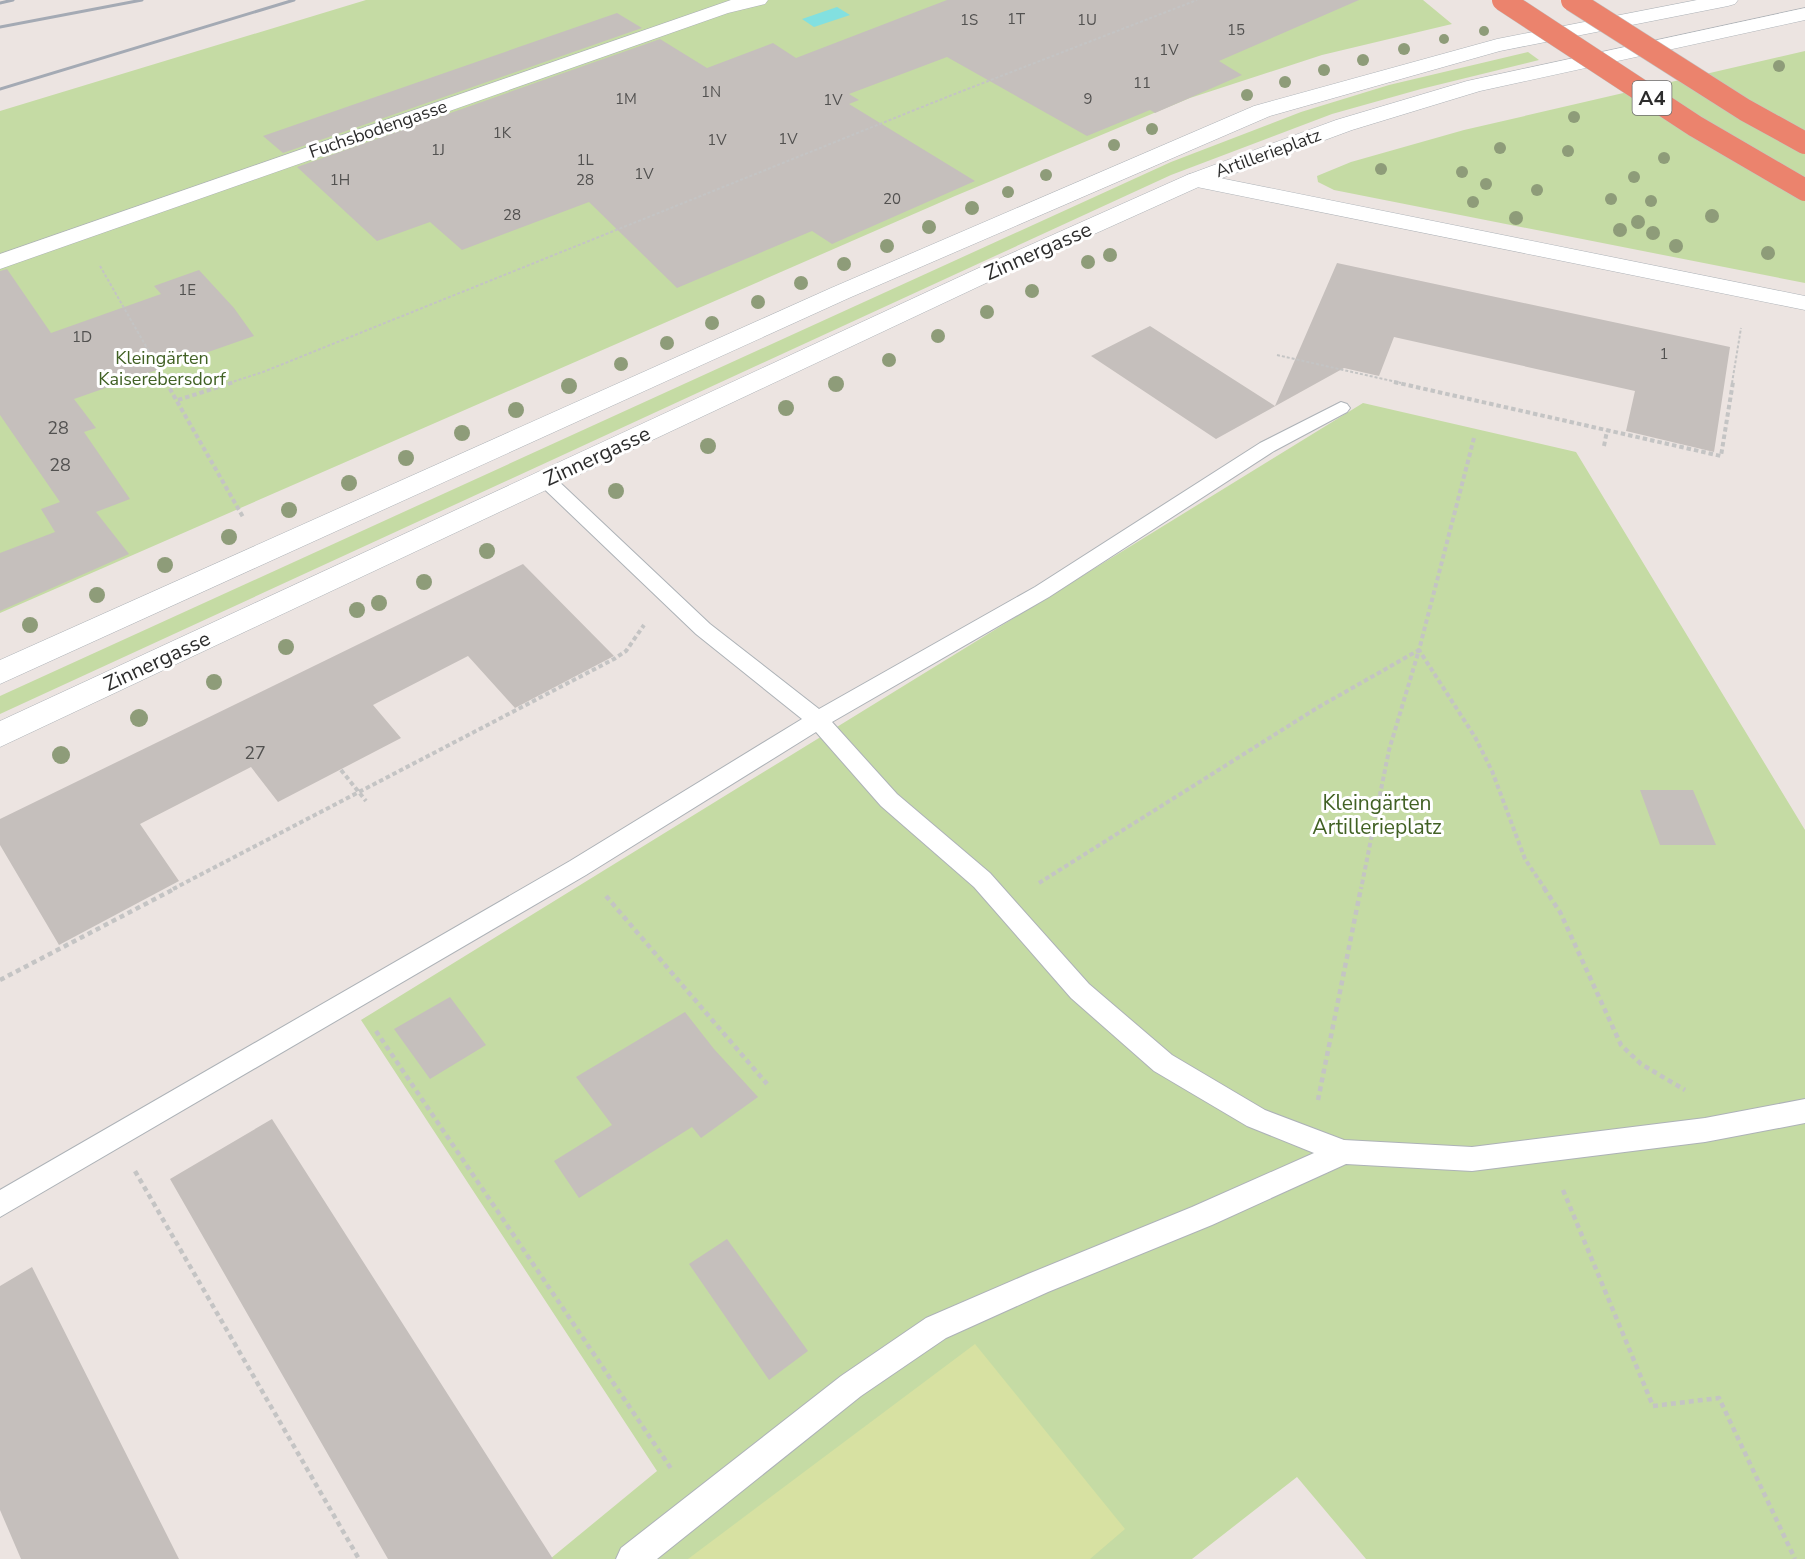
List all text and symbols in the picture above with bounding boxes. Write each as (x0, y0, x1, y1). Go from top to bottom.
house number: 1T (1007, 9, 1025, 29)
house number: 1S (960, 10, 978, 30)
house number: 1U (1077, 10, 1097, 30)
house number: 15 (1227, 20, 1245, 40)
house number: 1V (1159, 40, 1179, 60)
house number: 11 (1133, 73, 1151, 93)
road number: A4 (1632, 81, 1672, 115)
house number: 1N (701, 82, 721, 102)
house number: 1M (615, 89, 637, 109)
house number: 9 (1083, 89, 1093, 109)
house number: 1V (823, 90, 843, 110)
street label: Fuchsbodengasse (306, 94, 450, 164)
house number: 1K (493, 123, 512, 143)
street label: Artillerieplatz (1212, 123, 1324, 183)
house number: 1V (778, 129, 798, 149)
house number: 1V (707, 130, 727, 150)
house number: 1J (431, 140, 445, 160)
house number: 1L (576, 150, 594, 170)
house number: 1V (634, 164, 654, 184)
house number: 1H (330, 170, 350, 190)
house number: 28 (576, 170, 594, 190)
house number: 20 (883, 189, 901, 209)
house number: 28 (503, 205, 521, 225)
street label: Zinnergasse (980, 215, 1096, 287)
house number: 1E (178, 280, 196, 300)
house number: 1D (72, 327, 92, 347)
house number: 1 (1659, 344, 1669, 364)
park label: Kleingärten Kaiserebersdorf (98, 346, 227, 391)
house number: 28 (47, 416, 69, 440)
street label: Zinnergasse (539, 419, 655, 493)
house number: 28 (49, 453, 71, 477)
street label: Zinnergasse (99, 624, 215, 698)
house number: 27 (244, 741, 266, 765)
park label: Kleingärten Artillerieplatz (1312, 789, 1442, 841)

